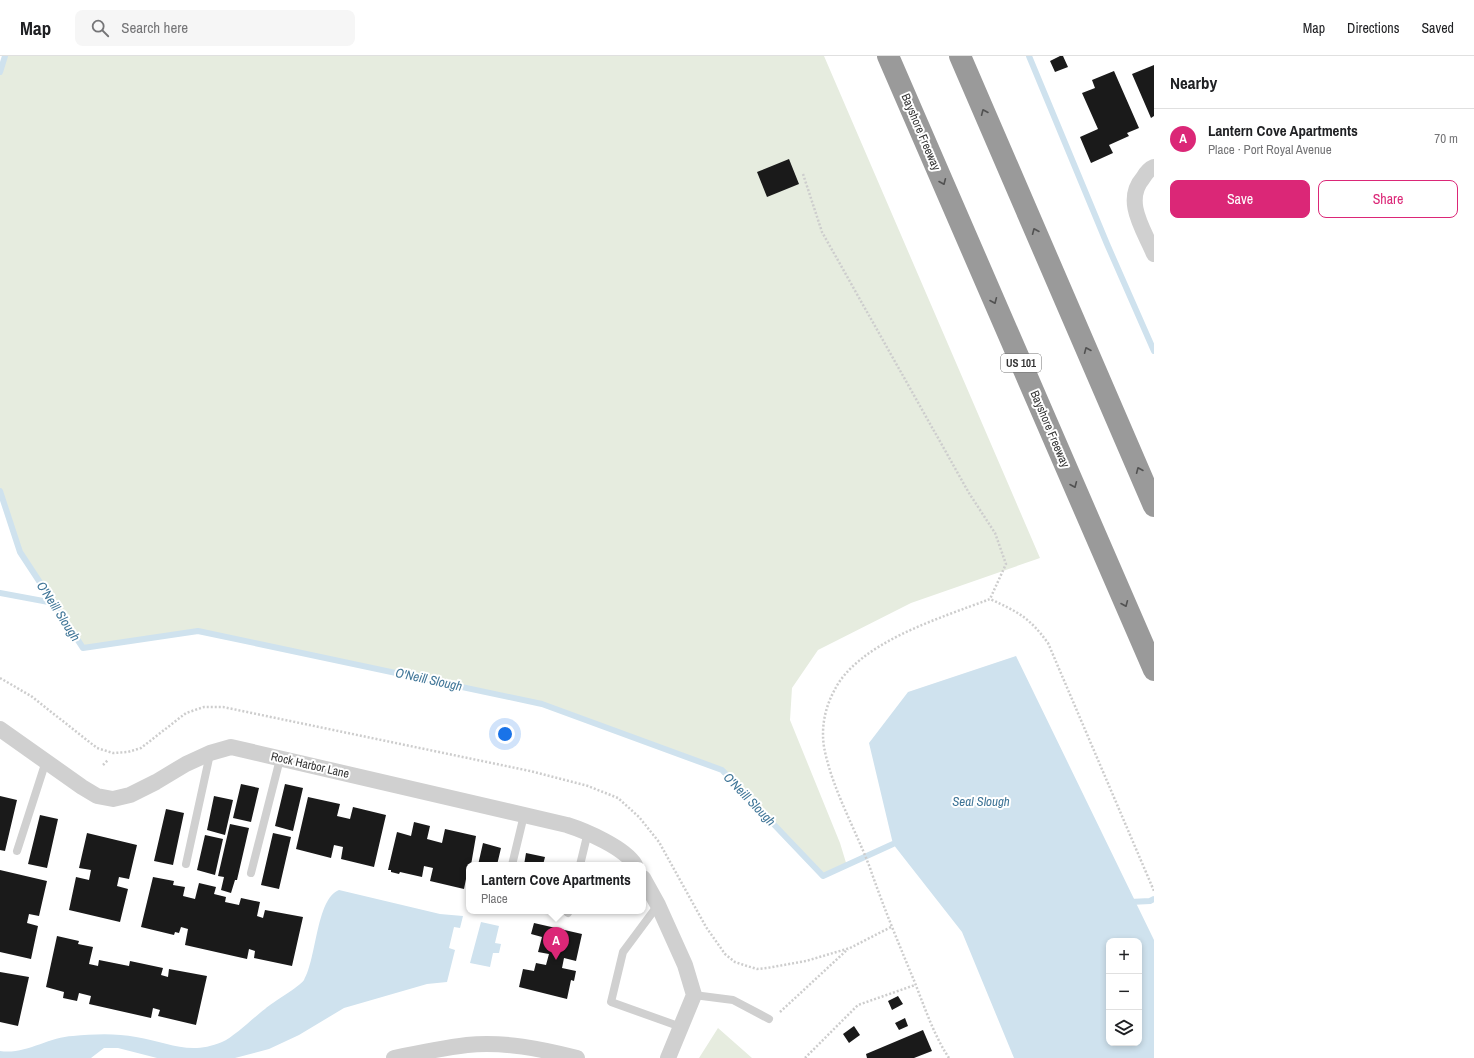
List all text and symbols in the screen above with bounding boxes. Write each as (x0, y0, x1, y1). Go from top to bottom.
search box (75, 10, 355, 46)
text: Map (20, 15, 51, 41)
icon: search (89, 17, 111, 39)
text: Search here (121, 17, 188, 38)
text: Map (1303, 19, 1325, 37)
text: Directions (1347, 19, 1399, 37)
text: Saved (1421, 19, 1454, 37)
text: Nearby (1170, 71, 1217, 94)
street label: Bayshore Freeway (898, 91, 944, 173)
one-way arrow (980, 108, 988, 115)
text: Lantern Cove Apartments (1208, 120, 1358, 141)
text: A (1179, 130, 1187, 147)
text: 70 m (1434, 130, 1458, 147)
text: Place · Port Royal Avenue (1208, 141, 1332, 158)
one-way arrow (938, 178, 946, 185)
button: Save (1170, 180, 1310, 218)
button: Share (1318, 180, 1458, 218)
one-way arrow (1032, 228, 1040, 235)
one-way arrow (989, 297, 997, 304)
one-way arrow (1084, 347, 1092, 355)
road number: US 101 (1001, 354, 1041, 372)
street label: Bayshore Freeway (1027, 388, 1073, 470)
one-way arrow (1135, 466, 1143, 473)
one-way arrow (1069, 481, 1077, 488)
water label: O'Neill Slough (33, 578, 84, 644)
one-way arrow (1120, 600, 1128, 607)
water label: O'Neill Slough (394, 664, 464, 695)
your location (495, 724, 515, 744)
street label: Rock Harbor Lane (269, 748, 351, 782)
water label: O'Neill Slough (720, 769, 779, 830)
water label: Seal Slough (952, 793, 1010, 810)
popup (466, 862, 646, 914)
text: Lantern Cove Apartments (481, 869, 631, 890)
text: Place (481, 890, 508, 907)
pin: A (543, 927, 569, 960)
map controls (1106, 938, 1142, 1046)
button: + (1106, 938, 1142, 974)
button: − (1106, 974, 1142, 1010)
button: layers (1106, 1010, 1142, 1046)

